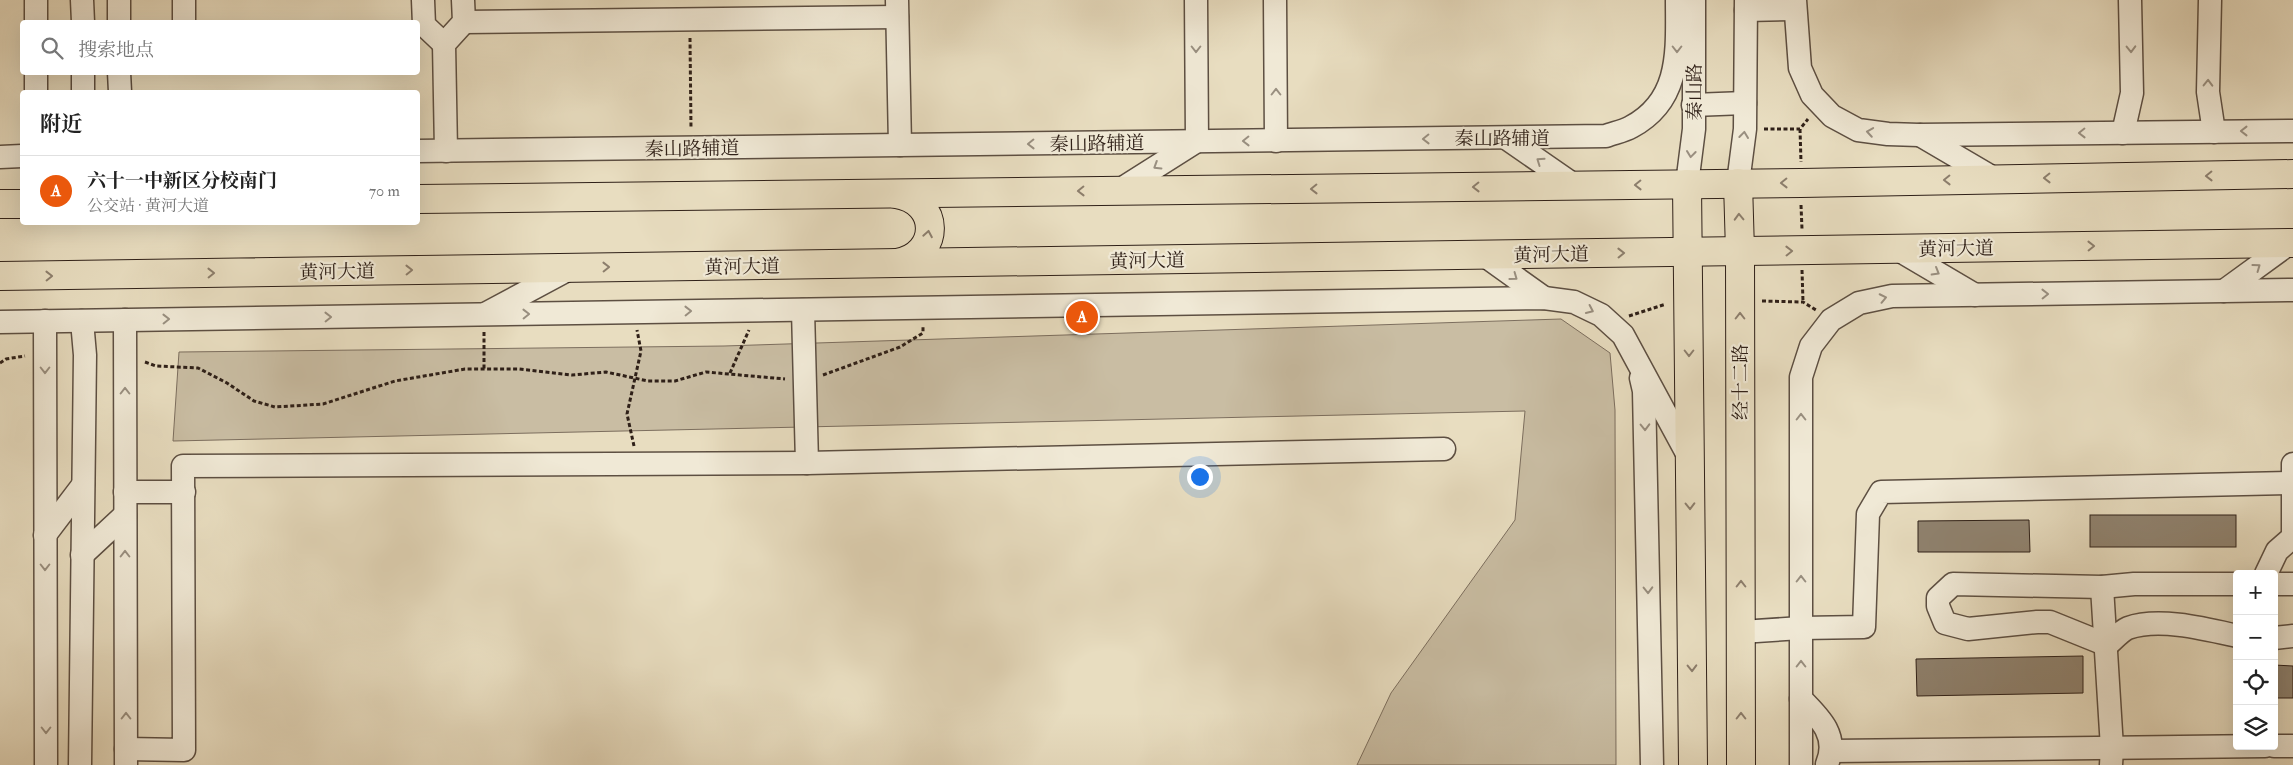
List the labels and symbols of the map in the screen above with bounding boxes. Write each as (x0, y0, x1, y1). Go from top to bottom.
one-way arrow (1191, 45, 1201, 53)
one-way arrow (1672, 45, 1682, 53)
one-way arrow (2125, 45, 2136, 53)
street label: 秦山路 (1683, 63, 1707, 121)
one-way arrow (2203, 79, 2213, 87)
one-way arrow (1271, 88, 1281, 96)
one-way arrow (2240, 126, 2248, 137)
street label: 秦山路辅道 (1454, 127, 1550, 151)
one-way arrow (1866, 127, 1875, 137)
one-way arrow (2078, 128, 2086, 138)
street label: 秦山路辅道 (1049, 131, 1145, 157)
one-way arrow (1738, 131, 1749, 139)
one-way arrow (1422, 134, 1430, 144)
street label: 秦山路辅道 (644, 136, 740, 162)
one-way arrow (1242, 136, 1250, 146)
one-way arrow (1027, 139, 1034, 149)
one-way arrow (1686, 150, 1697, 158)
one-way arrow (1537, 158, 1546, 167)
one-way arrow (1154, 160, 1163, 170)
one-way arrow (2205, 170, 2213, 181)
one-way arrow (2043, 173, 2050, 183)
one-way arrow (1942, 175, 1950, 185)
one-way arrow (1780, 178, 1788, 188)
one-way arrow (1634, 179, 1642, 190)
one-way arrow (1472, 181, 1480, 192)
one-way arrow (1309, 183, 1317, 194)
one-way arrow (1077, 186, 1084, 196)
one-way arrow (1734, 213, 1744, 221)
one-way arrow (923, 230, 933, 239)
street label: 黄河大道 (1918, 236, 1994, 262)
one-way arrow (2088, 241, 2096, 251)
street label: 黄河大道 (1513, 242, 1589, 268)
one-way arrow (1786, 246, 1793, 256)
street label: 黄河大道 (1109, 248, 1185, 274)
one-way arrow (1617, 248, 1625, 258)
street label: 黄河大道 (704, 254, 780, 280)
street label: 黄河大道 (299, 259, 375, 285)
one-way arrow (602, 262, 610, 273)
one-way arrow (2251, 264, 2261, 273)
one-way arrow (405, 265, 413, 275)
one-way arrow (1931, 265, 1940, 275)
one-way arrow (208, 268, 215, 278)
one-way arrow (45, 270, 53, 281)
one-way arrow (1508, 271, 1517, 279)
one-way arrow (2042, 289, 2049, 299)
one-way arrow (1878, 293, 1887, 303)
pin: A (1066, 298, 1098, 336)
one-way arrow (1585, 303, 1594, 314)
one-way arrow (685, 306, 693, 317)
one-way arrow (522, 309, 530, 319)
one-way arrow (325, 312, 333, 322)
one-way arrow (1735, 312, 1745, 320)
one-way arrow (162, 314, 170, 325)
street label: 经十二路 (1729, 344, 1753, 420)
one-way arrow (1684, 350, 1694, 357)
one-way arrow (40, 366, 50, 374)
one-way arrow (120, 387, 130, 395)
one-way arrow (1796, 413, 1806, 420)
one-way arrow (1639, 424, 1650, 432)
your location (1187, 464, 1213, 490)
one-way arrow (1685, 502, 1695, 510)
one-way arrow (120, 550, 130, 558)
one-way arrow (40, 564, 50, 572)
one-way arrow (1796, 575, 1806, 583)
one-way arrow (1735, 579, 1746, 587)
one-way arrow (1643, 586, 1653, 594)
one-way arrow (1796, 660, 1806, 668)
one-way arrow (1687, 665, 1697, 673)
one-way arrow (121, 712, 131, 720)
one-way arrow (1736, 712, 1746, 720)
one-way arrow (41, 726, 51, 734)

